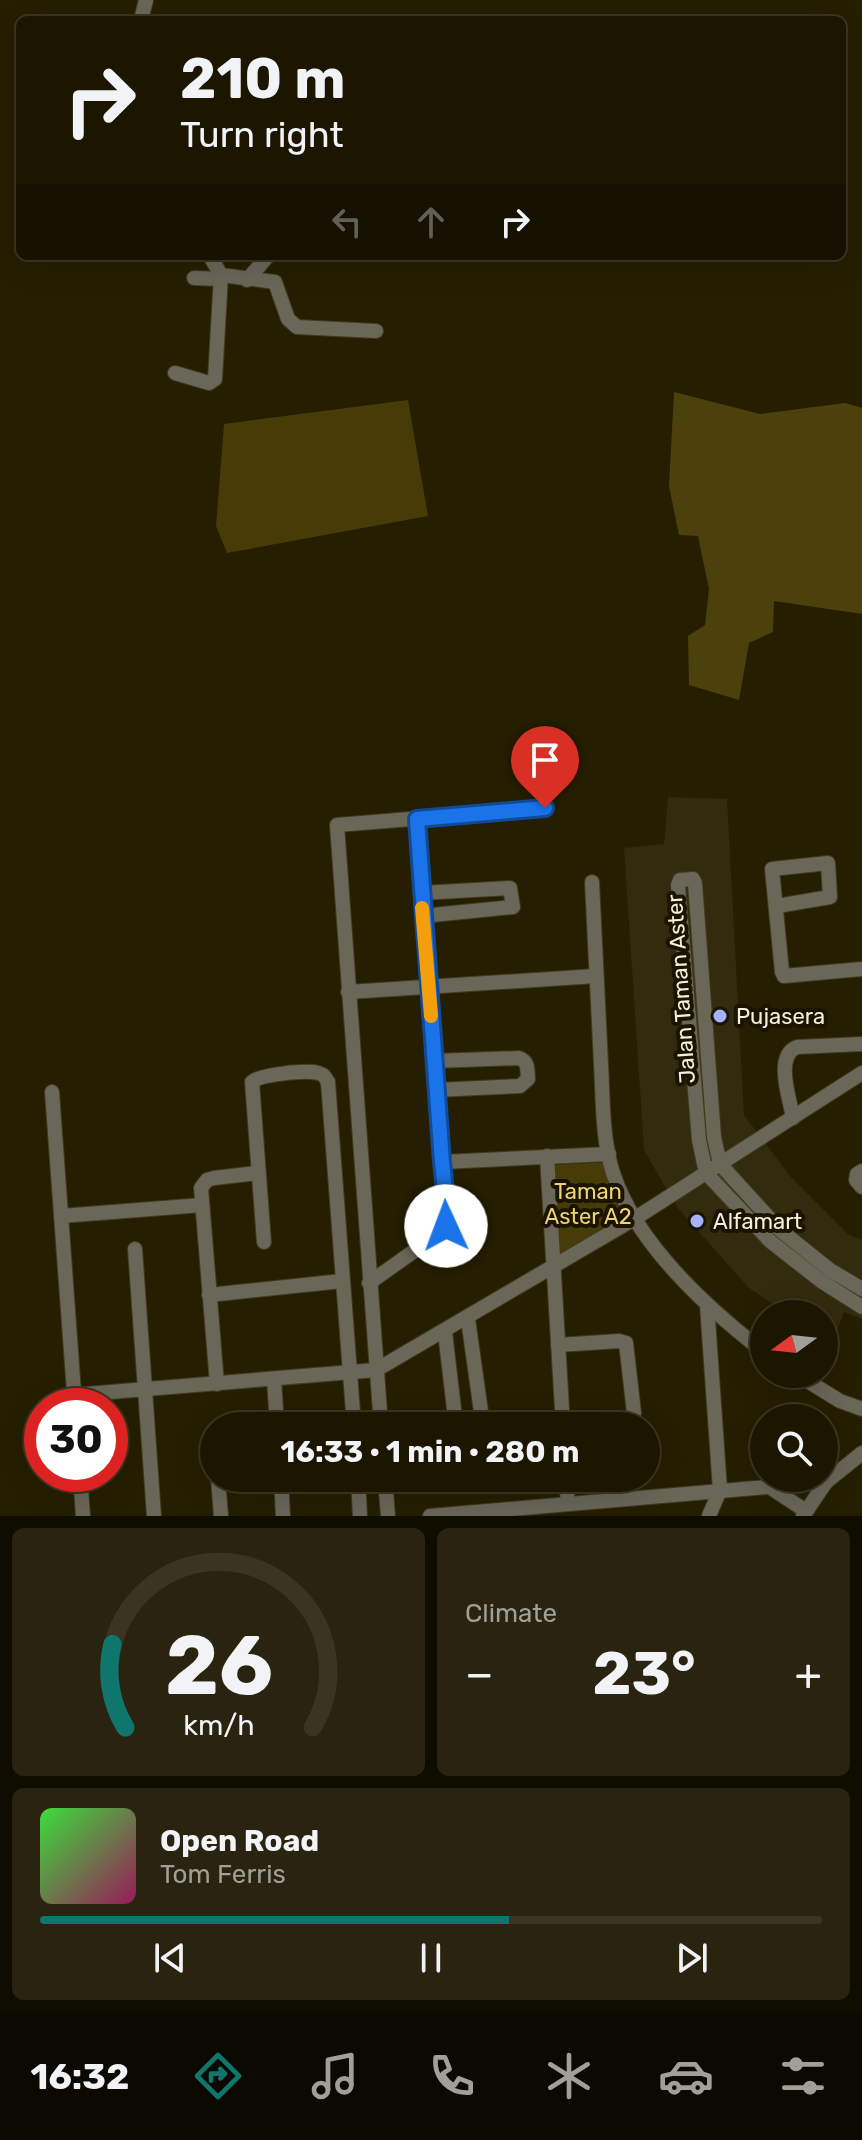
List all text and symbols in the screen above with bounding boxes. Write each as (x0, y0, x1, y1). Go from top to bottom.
text: 210 m (180, 46, 346, 112)
icon: right (48, 48, 152, 152)
text: Turn right (180, 113, 344, 156)
icon: left (325, 200, 369, 244)
icon: ahead (409, 200, 453, 244)
icon: right (493, 200, 537, 244)
pin (511, 726, 579, 808)
icon: arrive (523, 738, 567, 782)
street label: Jalan Taman Aster (661, 893, 701, 1085)
place label: Pujasera (736, 1003, 825, 1030)
marker: Pujasera (711, 1007, 729, 1025)
park label: Taman Aster A2 (544, 1178, 632, 1230)
position arrow (404, 1184, 488, 1268)
place label: Alfamart (713, 1208, 803, 1235)
marker: Alfamart (688, 1212, 706, 1230)
north arrow (750, 1300, 838, 1388)
map controls (750, 1300, 838, 1492)
speed limit sign: 30 (24, 1388, 128, 1492)
button: search (750, 1404, 838, 1492)
text: 16:33 · 1 min · 280 m (281, 1434, 579, 1470)
text: Climate (465, 1598, 557, 1629)
text: 26 (164, 1616, 273, 1715)
text: 23° (592, 1638, 696, 1709)
text: − (465, 1648, 494, 1700)
text: + (795, 1648, 822, 1700)
text: km/h (183, 1708, 254, 1742)
text: Open Road (160, 1823, 319, 1859)
text: Tom Ferris (160, 1859, 286, 1890)
icon: previous (148, 1936, 192, 1980)
icon: pause (409, 1936, 453, 1980)
icon: next (670, 1936, 714, 1980)
icon: directions (190, 2048, 246, 2104)
icon: music (307, 2048, 363, 2104)
icon: phone (424, 2048, 480, 2104)
icon: climate (541, 2048, 597, 2104)
icon: car (658, 2048, 714, 2104)
icon: filters (775, 2048, 831, 2104)
text: 16:32 (31, 2055, 129, 2098)

